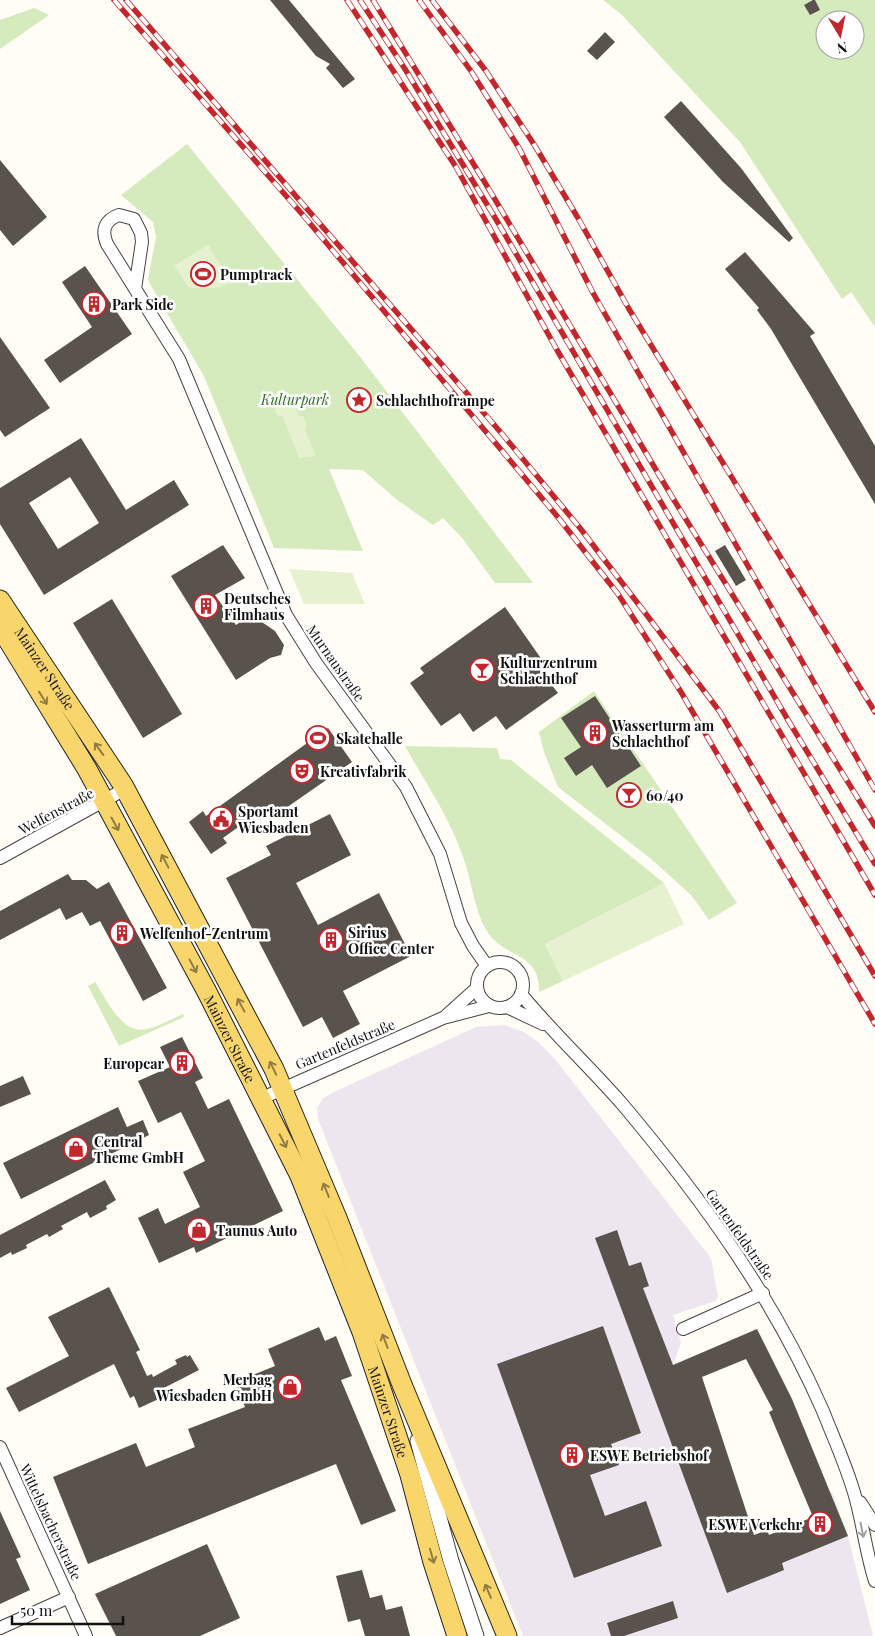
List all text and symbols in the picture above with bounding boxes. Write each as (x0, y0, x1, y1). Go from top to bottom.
north arrow (815, 10, 865, 60)
text: N (836, 38, 849, 59)
sports icon: Pumptrack (190, 261, 216, 287)
place label: Pumptrack (220, 265, 293, 284)
building icon: Park Side (81, 291, 107, 317)
place label: Park Side (112, 295, 174, 314)
place icon: Schlachthoframpe (346, 387, 372, 413)
park label: Kulturpark (260, 390, 329, 409)
place label: Schlachthoframpe (376, 391, 495, 410)
place label: Deutsches Filmhaus (224, 589, 291, 624)
building icon: Deutsches Filmhaus (193, 593, 219, 619)
street label: Murnaustraße (303, 621, 369, 705)
street label: Mainzer Straße (11, 623, 80, 713)
place label: Kulturzentrum Schlachthof (500, 653, 598, 688)
bar icon: Kulturzentrum Schlachthof (469, 657, 495, 683)
one-way arrow (39, 690, 49, 704)
place label: Wasserturm am Schlachthof (611, 716, 714, 751)
building icon: Wasserturm am Schlachthof (582, 720, 608, 746)
sports icon: Skatehalle (305, 725, 331, 751)
place label: Skatehalle (336, 729, 403, 748)
one-way arrow (94, 742, 104, 756)
theatre icon: Kreativfabrik (289, 758, 315, 784)
place label: Kreativfabrik (320, 762, 407, 781)
bar icon: 60/40 (616, 782, 642, 808)
street label: Welfenstraße (14, 783, 97, 839)
place label: 60/40 (646, 786, 683, 805)
place label: Sportamt Wiesbaden (237, 802, 309, 837)
public building icon: Sportamt Wiesbaden (208, 806, 234, 832)
one-way arrow (111, 816, 121, 831)
one-way arrow (159, 854, 169, 869)
building icon: Welfenhof-Zentrum (109, 920, 135, 946)
place label: Sirius Office Center (348, 923, 434, 958)
place label: Welfenhof-Zentrum (139, 924, 269, 943)
building icon: Sirius Office Center (318, 927, 344, 953)
one-way arrow (188, 958, 198, 972)
street label: Mainzer Straße (200, 992, 261, 1086)
one-way arrow (235, 998, 245, 1012)
street label: Gartenfeldstraße (292, 1014, 398, 1074)
building icon: Europcar (169, 1050, 195, 1076)
place label: Europcar (103, 1054, 164, 1073)
one-way arrow (268, 1061, 277, 1076)
place label: Central Theme GmbH (94, 1132, 184, 1167)
one-way arrow (279, 1134, 289, 1149)
shop icon: Central Theme GmbH (63, 1136, 89, 1162)
one-way arrow (320, 1183, 330, 1198)
street label: Gartenfeldstraße (702, 1185, 778, 1283)
shop icon: Taunus Auto (186, 1217, 212, 1243)
place label: Taunus Auto (216, 1221, 297, 1240)
one-way arrow (380, 1334, 389, 1349)
street label: Mainzer Straße (365, 1363, 413, 1460)
place label: Merbag Wiesbaden GmbH (155, 1370, 272, 1405)
shop icon: Merbag Wiesbaden GmbH (277, 1374, 303, 1400)
building icon: ESWE Betriebshof (559, 1442, 585, 1468)
place label: ESWE Betriebshof (590, 1446, 709, 1465)
street label: Wittelsbacherstraße (15, 1460, 86, 1583)
building icon: ESWE Verkehr (807, 1511, 833, 1537)
place label: ESWE Verkehr (708, 1515, 802, 1534)
one-way arrow (858, 1522, 867, 1538)
one-way arrow (427, 1548, 437, 1564)
one-way arrow (482, 1584, 492, 1599)
scale bar (12, 1594, 124, 1626)
text: 50 m (20, 1600, 53, 1620)

